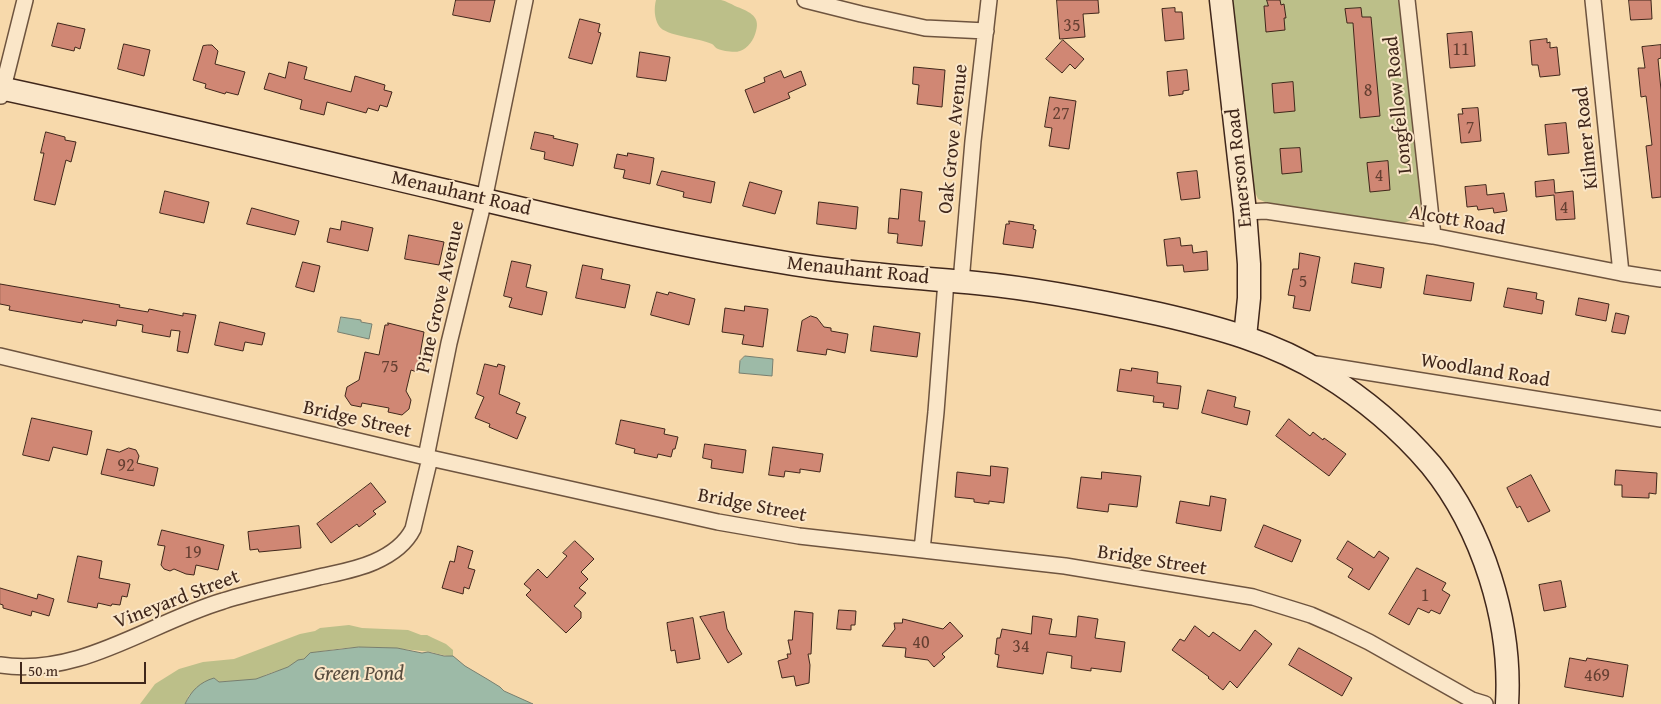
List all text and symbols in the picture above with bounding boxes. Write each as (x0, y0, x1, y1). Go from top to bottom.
house number: 35 (1063, 15, 1081, 37)
street label: Longfellow Road (1380, 35, 1418, 175)
house number: 11 (1452, 39, 1470, 61)
street label: Oak Grove Avenue (934, 63, 974, 215)
house number: 8 (1364, 80, 1372, 102)
street label: Kilmer Road (1570, 85, 1604, 191)
house number: 27 (1052, 103, 1070, 125)
street label: Emerson Road (1222, 107, 1258, 229)
house number: 7 (1466, 117, 1474, 139)
house number: 4 (1375, 165, 1383, 187)
street label: Menauhant Road (389, 166, 533, 222)
house number: 4 (1560, 197, 1568, 219)
street label: Alcott Road (1407, 201, 1507, 241)
street label: Pine Grove Avenue (412, 218, 470, 376)
street label: Menauhant Road (786, 252, 930, 290)
house number: 5 (1299, 271, 1307, 293)
street label: Woodland Road (1419, 349, 1551, 393)
house number: 75 (381, 356, 399, 378)
street label: Bridge Street (301, 396, 413, 444)
house number: 92 (117, 455, 135, 477)
street label: Bridge Street (696, 484, 808, 528)
street label: Bridge Street (1096, 541, 1208, 581)
house number: 19 (184, 542, 202, 564)
street label: Vineyard Street (111, 565, 243, 635)
house number: 1 (1421, 585, 1429, 607)
house number: 40 (912, 632, 930, 654)
house number: 34 (1012, 636, 1030, 658)
scale bar (22, 652, 149, 684)
text: 50 m (28, 660, 58, 681)
water label: Green Pond (314, 662, 404, 688)
house number: 469 (1584, 665, 1610, 687)

